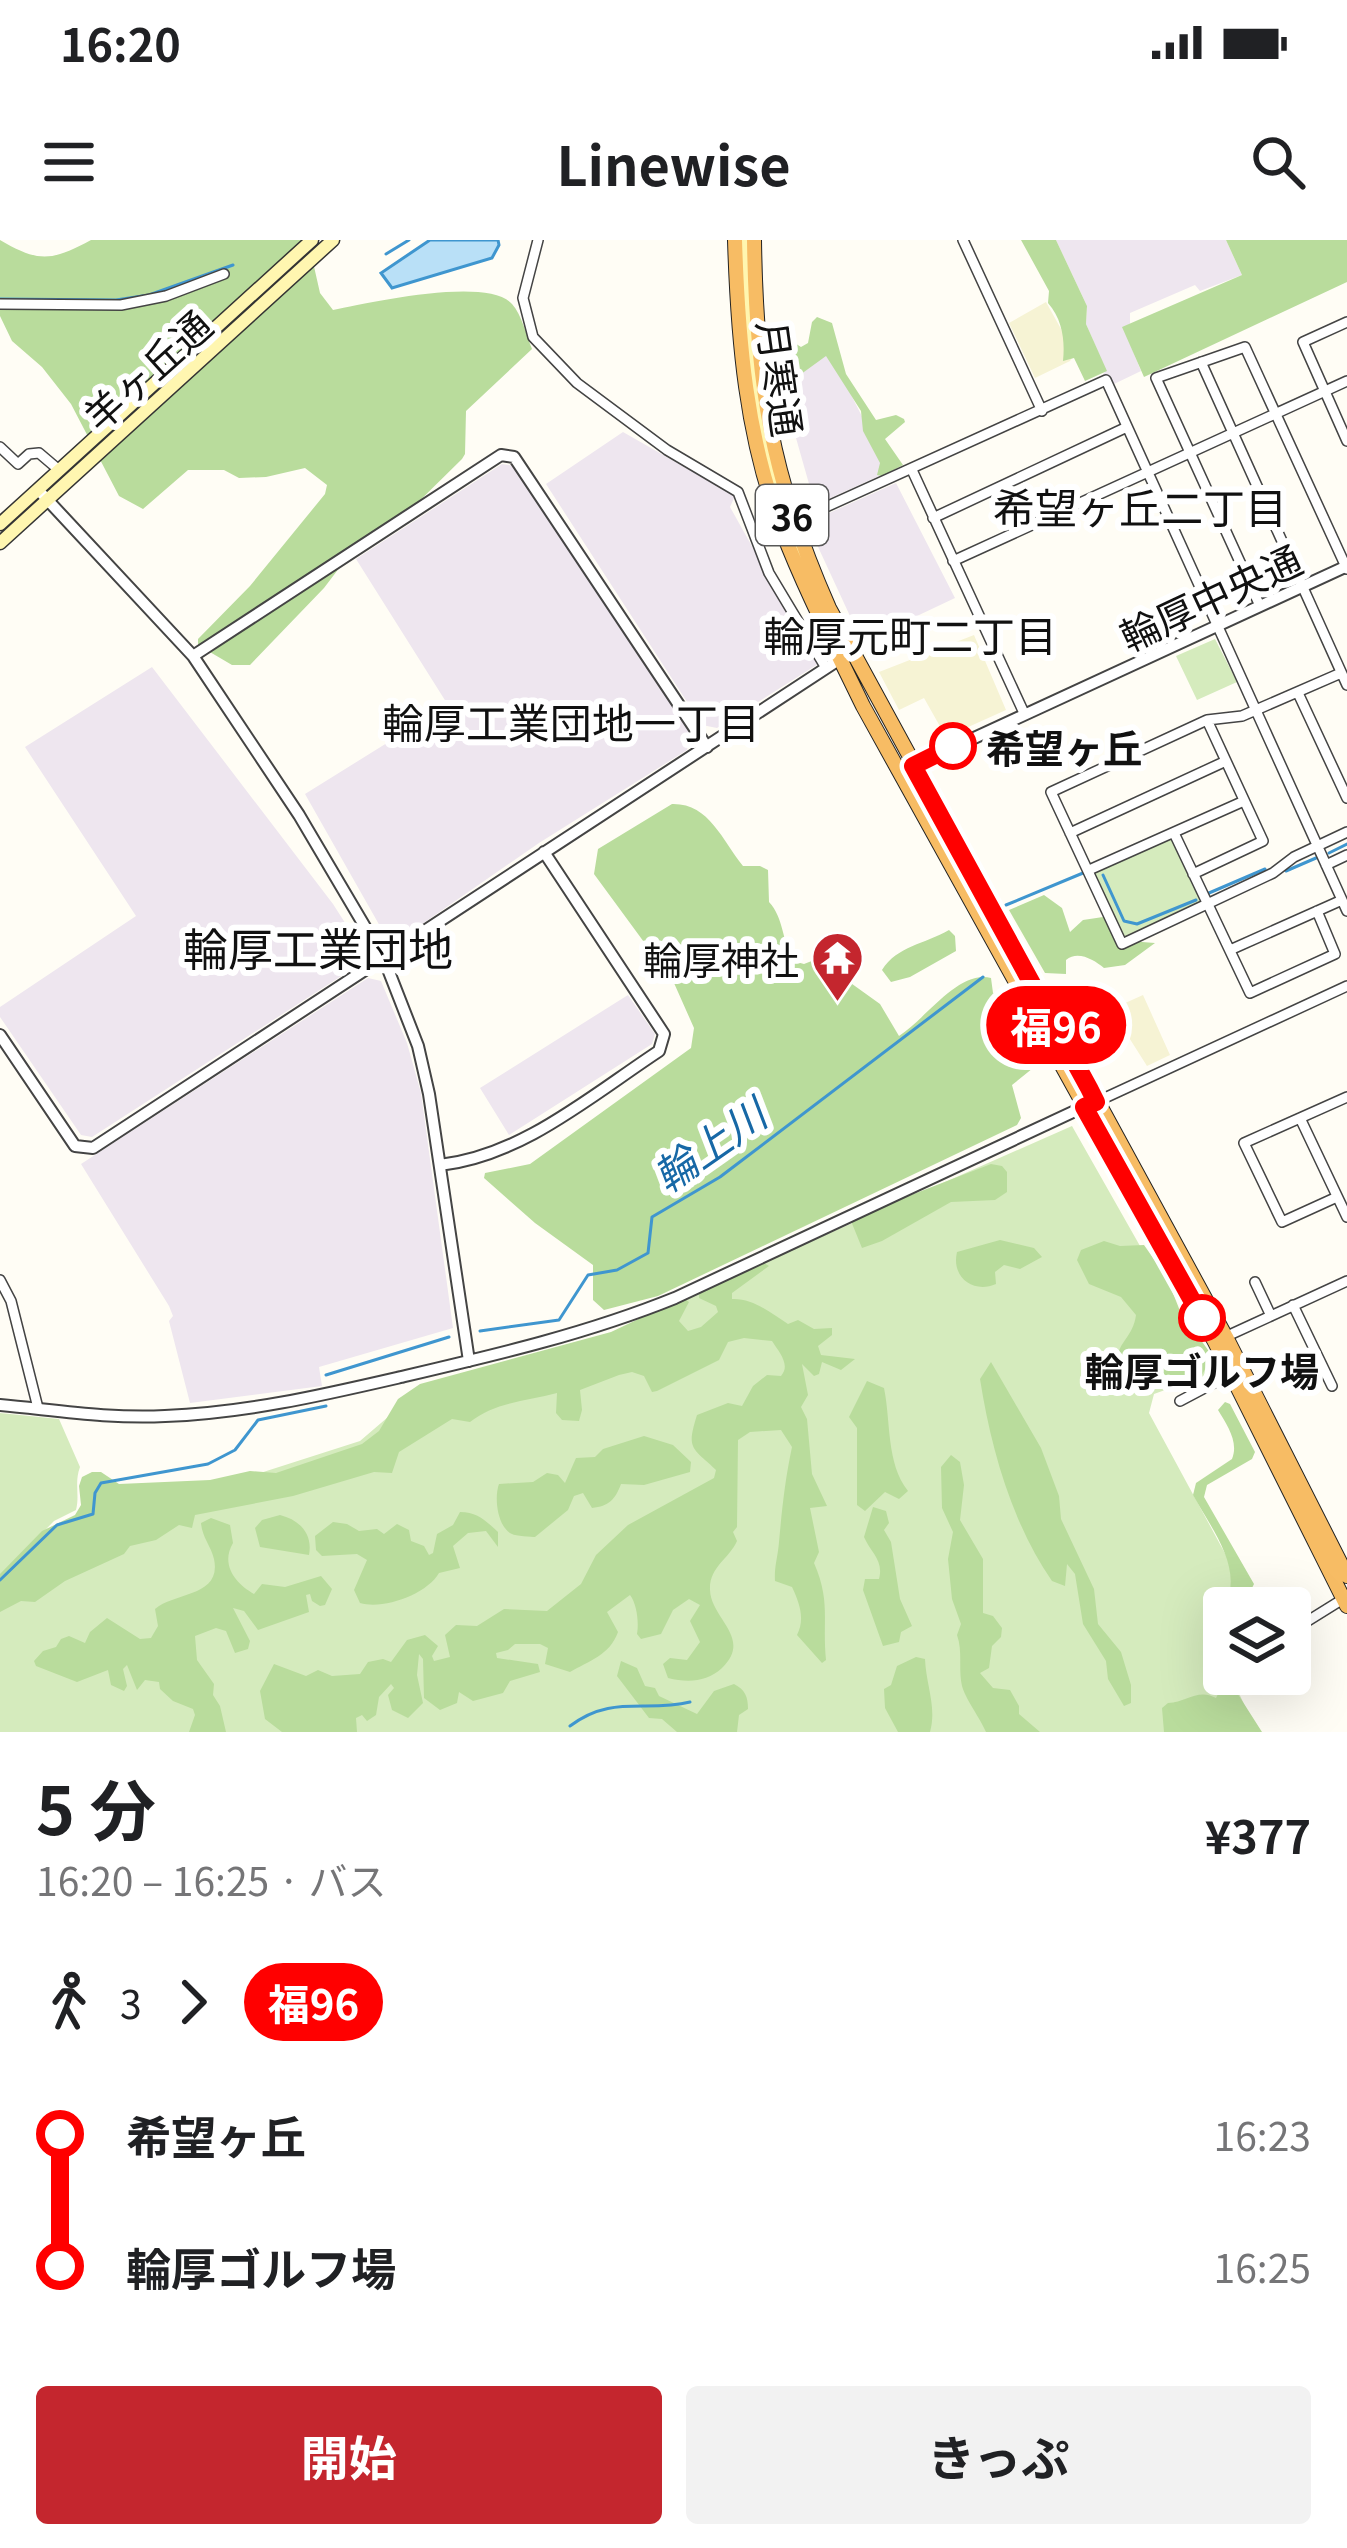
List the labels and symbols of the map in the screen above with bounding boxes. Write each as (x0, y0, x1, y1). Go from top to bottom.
street label: 羊ヶ丘通 (69, 296, 223, 442)
street label: 月寒通 (746, 316, 818, 440)
district label: 希望ヶ丘二丁目 (993, 475, 1287, 536)
road number: 36 (756, 485, 828, 545)
street label: 輪厚中央通 (1110, 529, 1310, 663)
district label: 輪厚元町二丁目 (763, 603, 1057, 664)
district label: 輪厚工業団地一丁目 (382, 690, 760, 751)
place label: 希望ヶ丘 (986, 718, 1142, 774)
marker: 希望ヶ丘 (931, 724, 975, 768)
district label: 輪厚工業団地 (183, 914, 453, 979)
place label: 輪厚神社 (643, 930, 799, 986)
temple icon: 輪厚神社 (810, 930, 866, 1004)
line badge: 福96 (987, 986, 1125, 1064)
water label: 輪上川 (639, 1080, 780, 1204)
marker: 輪厚ゴルフ場 (1180, 1296, 1224, 1340)
place label: 輪厚ゴルフ場 (1085, 1341, 1319, 1397)

